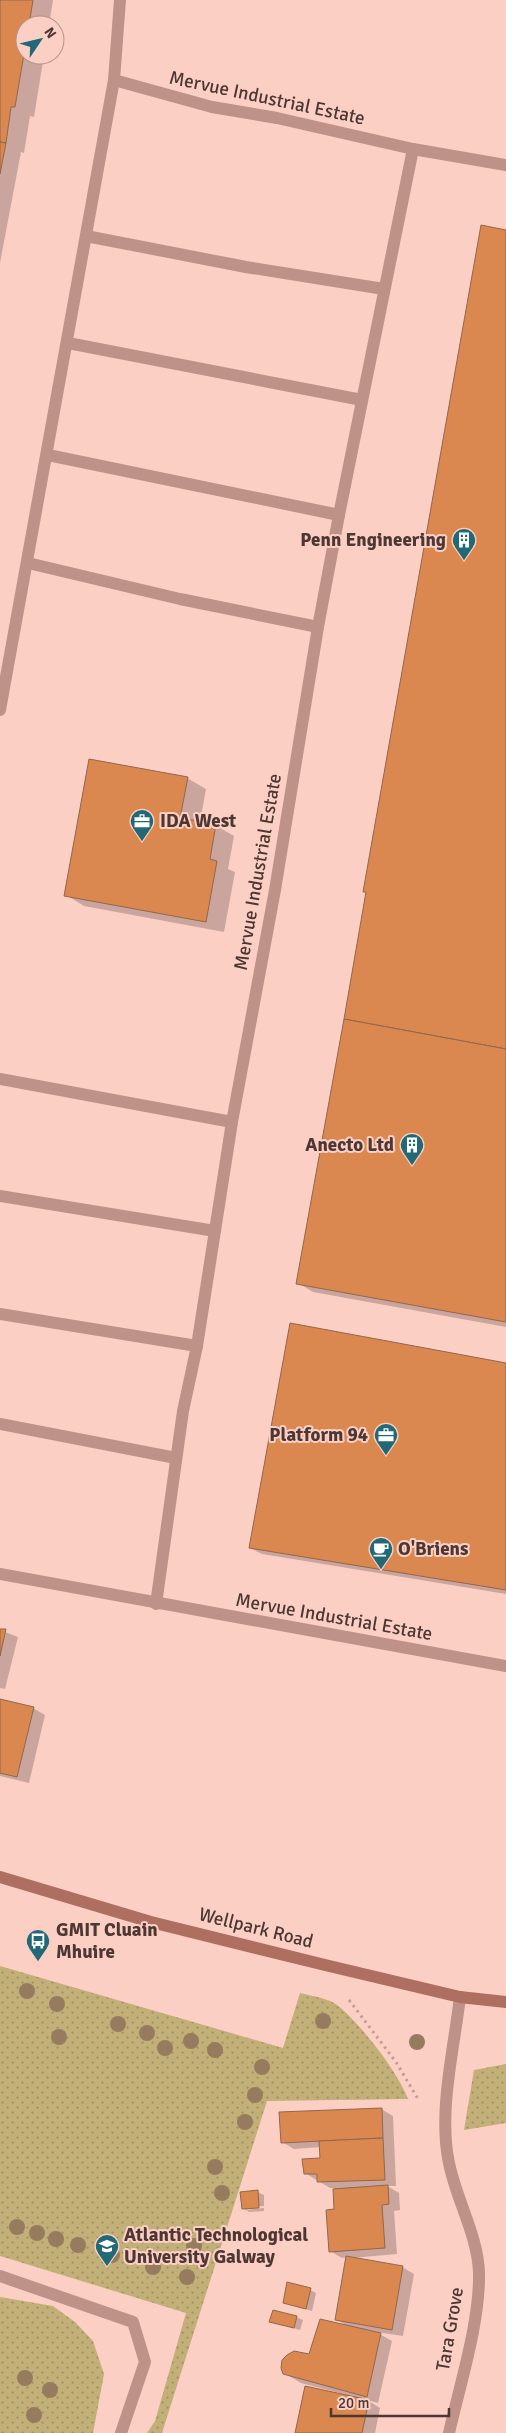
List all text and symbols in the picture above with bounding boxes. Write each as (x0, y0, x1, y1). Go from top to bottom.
north arrow (15, 15, 65, 65)
text: N (40, 24, 60, 42)
street label: Mervue Industrial Estate (167, 66, 367, 130)
building icon: Penn Engineering (451, 527, 477, 561)
place label: Penn Engineering (300, 528, 446, 552)
street label: Mervue Industrial Estate (229, 772, 287, 972)
office icon: IDA West (129, 808, 155, 842)
place label: IDA West (160, 809, 236, 833)
building icon: Anecto Ltd (399, 1132, 425, 1166)
place label: Anecto Ltd (305, 1133, 394, 1157)
office icon: Platform 94 (373, 1422, 399, 1456)
place label: Platform 94 (269, 1423, 368, 1447)
cafe icon: O'Briens (368, 1536, 394, 1570)
place label: O'Briens (398, 1537, 468, 1561)
street label: Mervue Industrial Estate (234, 1588, 434, 1646)
street label: Wellpark Road (196, 1902, 316, 1954)
place label: GMIT Cluain Mhuire (56, 1918, 158, 1964)
bus stop icon: GMIT Cluain Mhuire (25, 1928, 51, 1962)
place label: Atlantic Technological University Galway (124, 2223, 308, 2269)
school or university icon: Atlantic Technological University Galway (94, 2233, 120, 2267)
street label: Tara Grove (431, 2285, 469, 2373)
scale bar (331, 2386, 448, 2418)
text: 20 m (338, 2394, 369, 2412)

